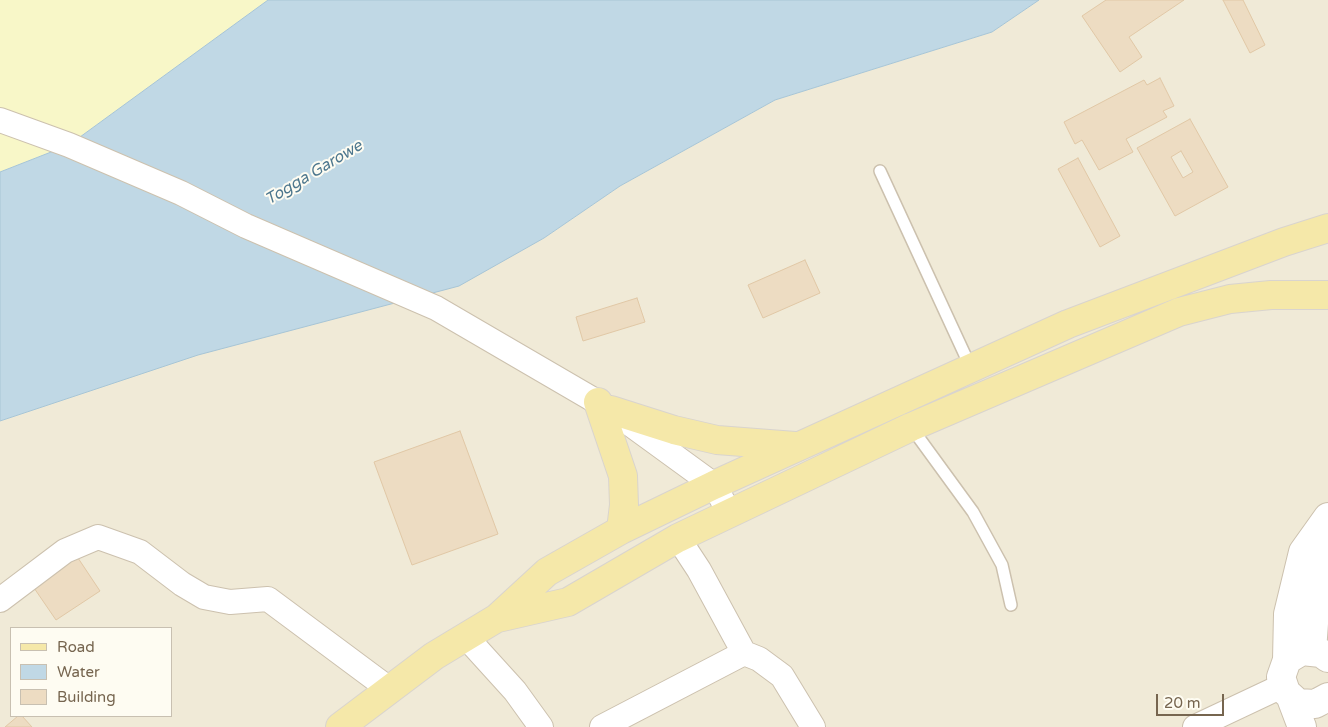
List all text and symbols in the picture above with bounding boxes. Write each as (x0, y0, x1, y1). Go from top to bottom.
water label: Togga Garowe (262, 136, 366, 210)
legend (10, 627, 172, 717)
text: Road (57, 638, 95, 656)
text: Water (57, 663, 100, 681)
scale bar (1158, 684, 1226, 716)
text: Building (57, 688, 116, 706)
text: 20 m (1164, 694, 1201, 712)

